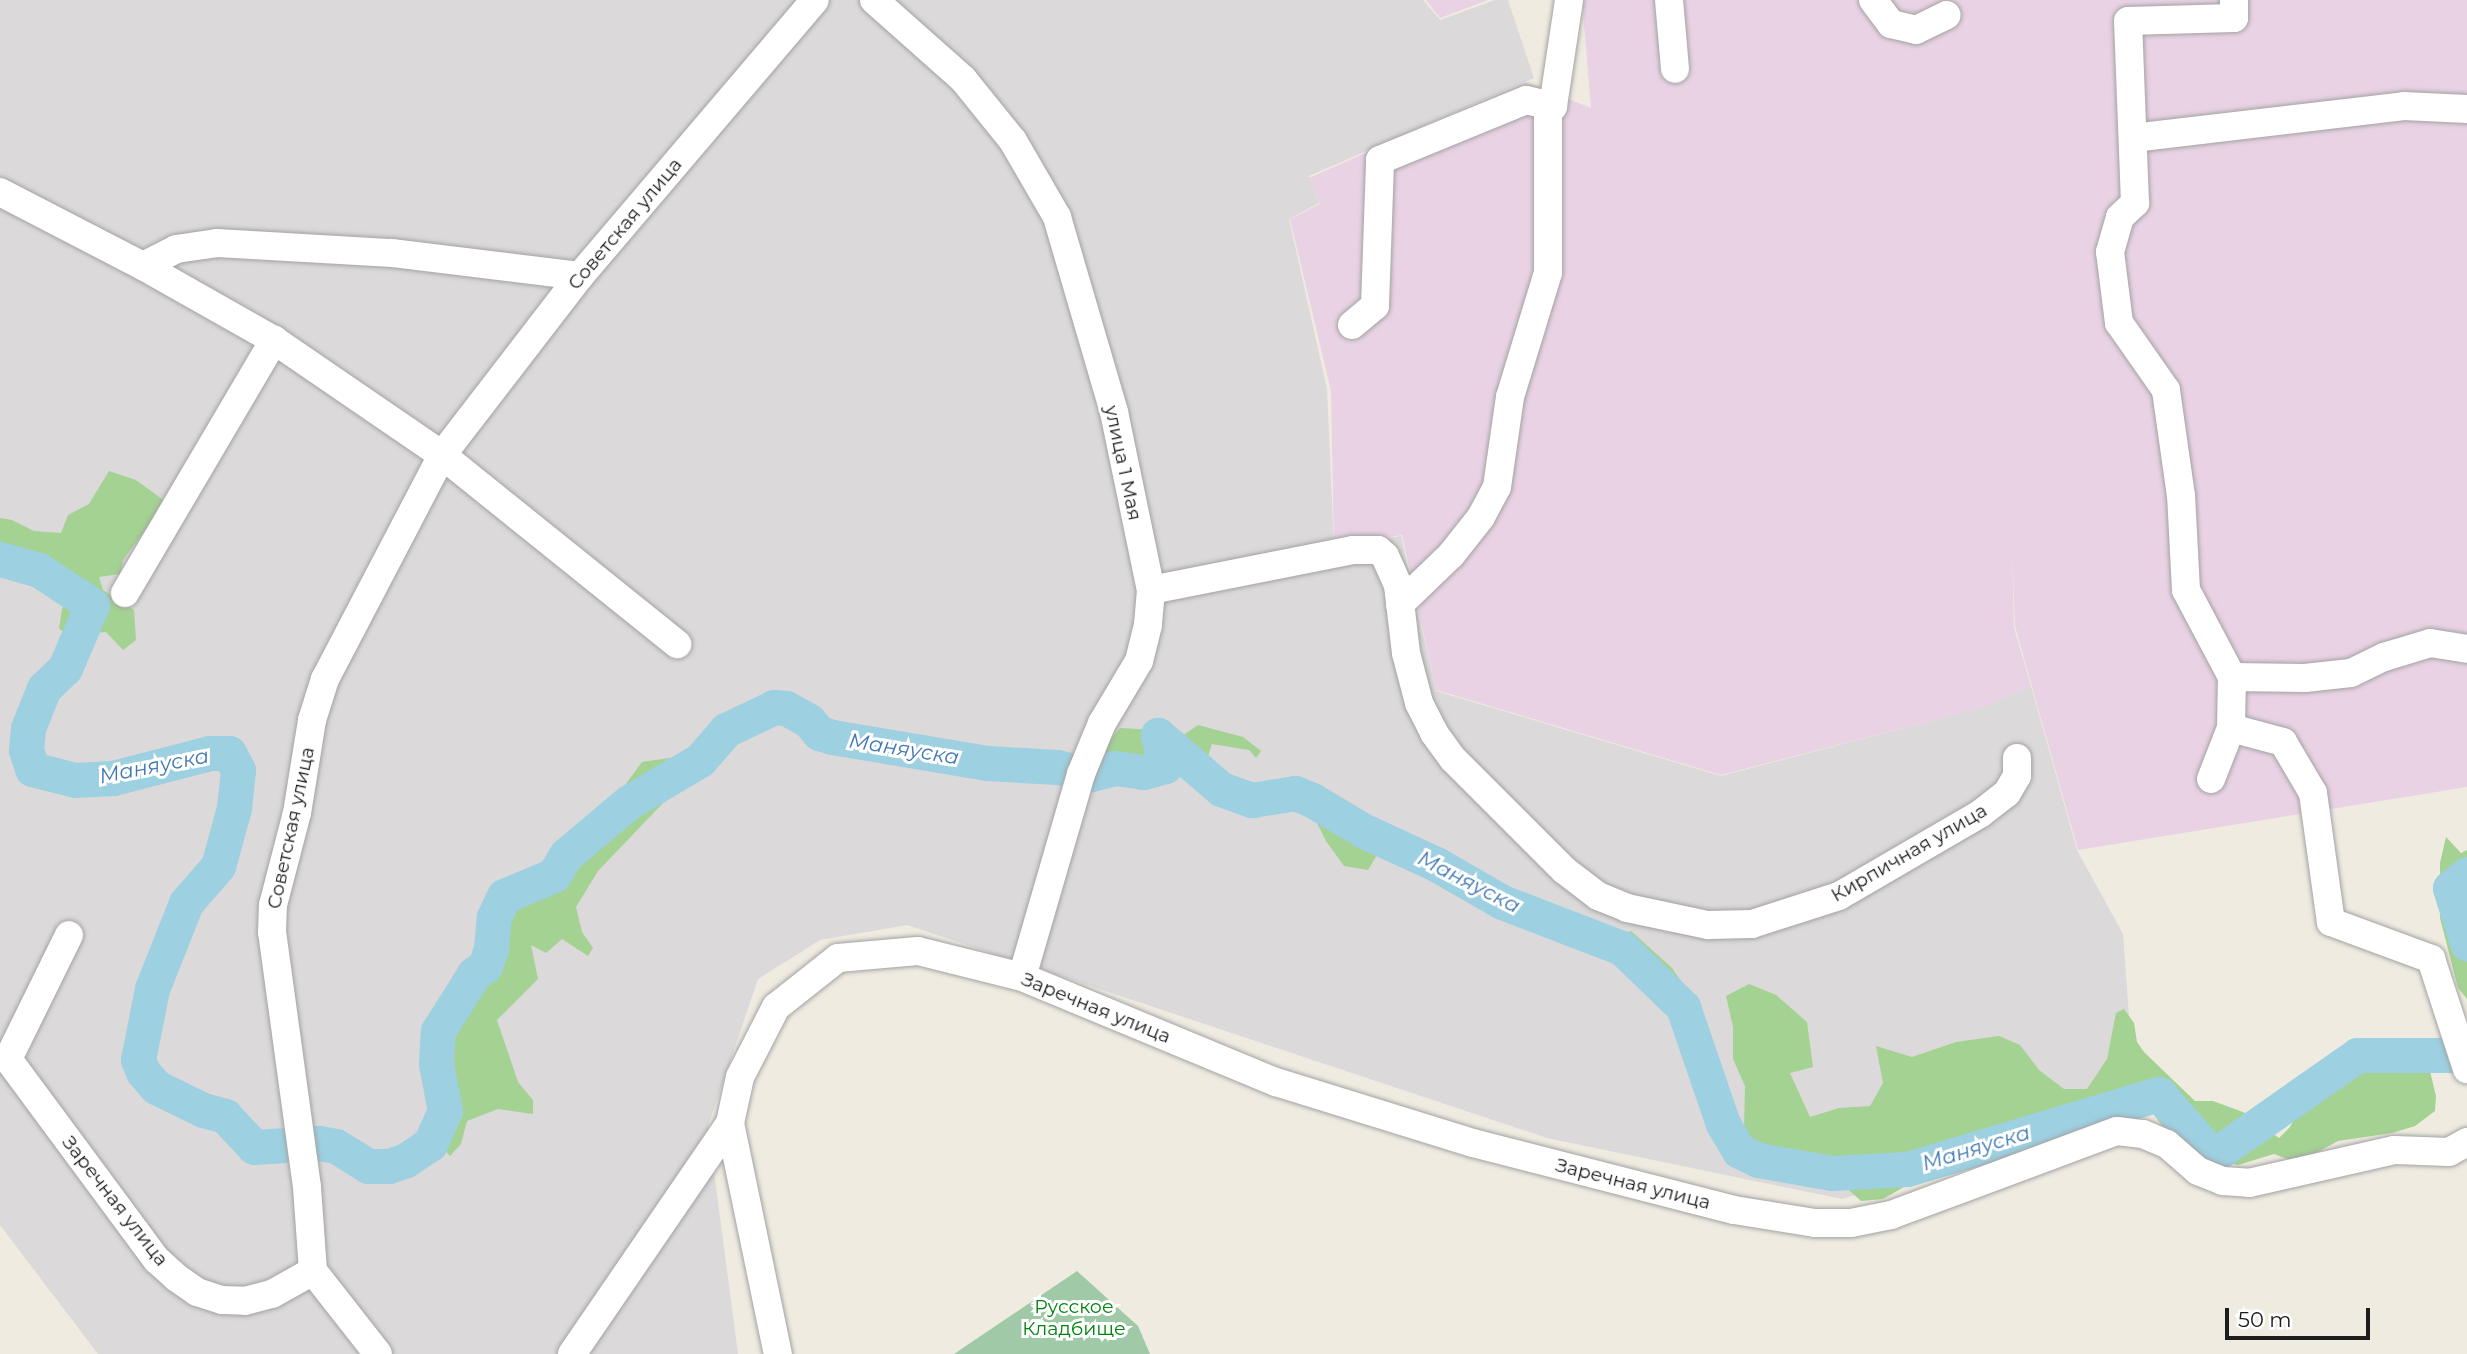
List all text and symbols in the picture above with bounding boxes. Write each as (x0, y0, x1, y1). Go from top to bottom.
street label: Советская улица (563, 153, 687, 295)
street label: улица 1 Мая (1100, 403, 1146, 523)
water label: Маняуска (847, 728, 961, 770)
water label: Маняуска (97, 743, 211, 789)
street label: Советская улица (263, 745, 319, 911)
street label: Кирпичная улица (1827, 799, 1991, 907)
water label: Маняуска (1414, 845, 1524, 919)
street label: Заречная улица (1018, 968, 1174, 1048)
water label: Маняуска (1919, 1120, 2033, 1176)
street label: Заречная улица (57, 1131, 173, 1271)
street label: Заречная улица (1553, 1154, 1713, 1214)
scale bar (2229, 1294, 2374, 1338)
park label: Русское Кладбище (1022, 1296, 1126, 1340)
text: 50 m (2238, 1307, 2292, 1332)

